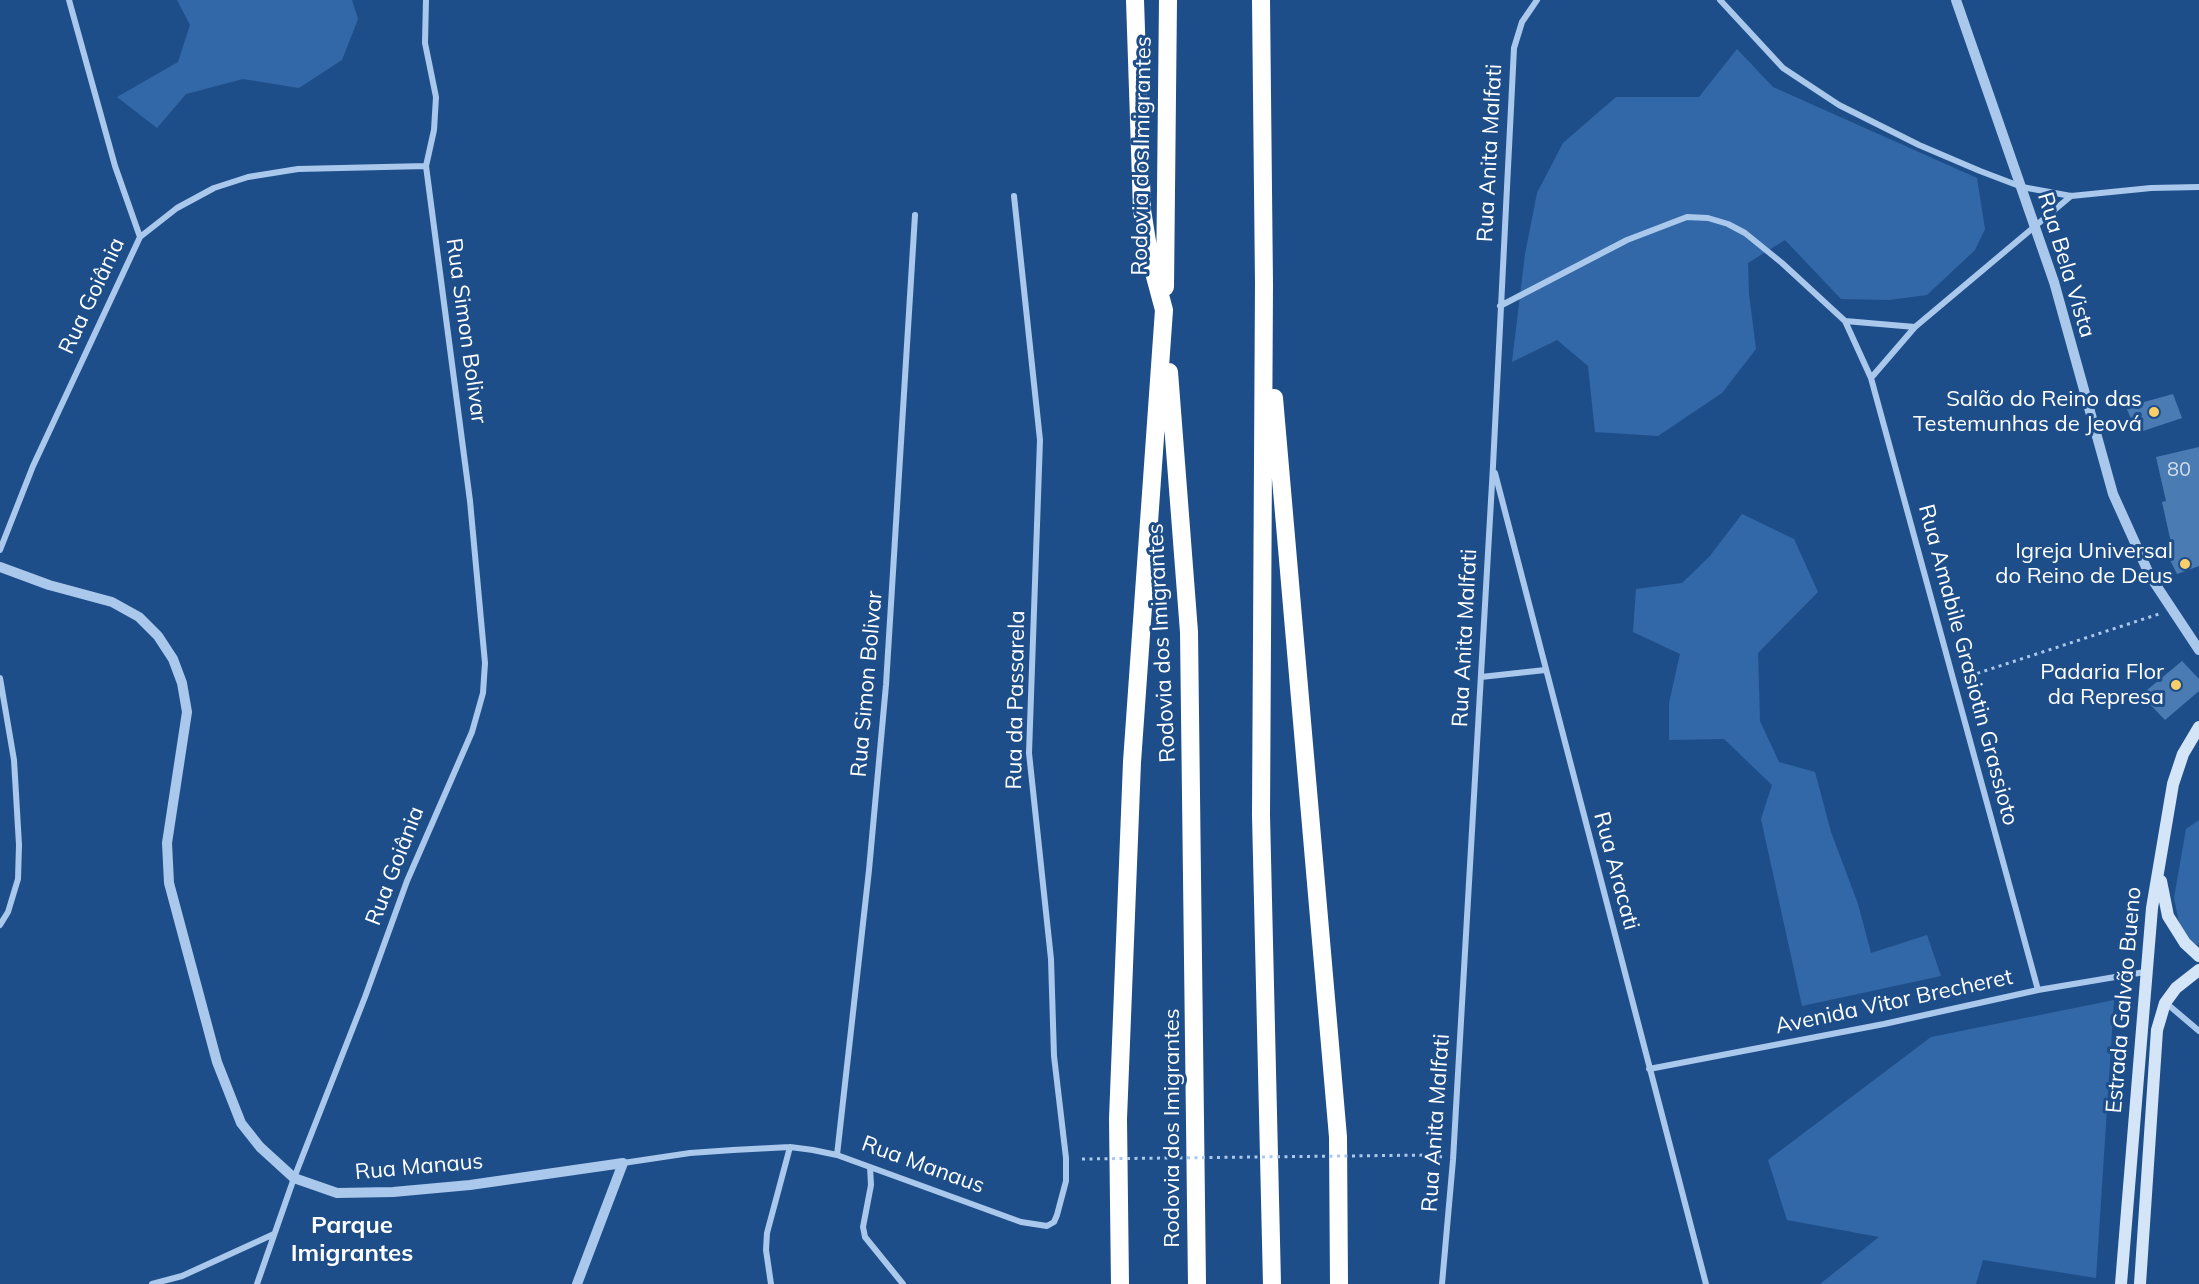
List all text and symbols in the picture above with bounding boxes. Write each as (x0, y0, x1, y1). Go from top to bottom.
street label: Rodovia dos Imigrantes (1127, 36, 1157, 276)
street label: Rua Anita Malfati (1472, 63, 1508, 243)
street label: Rua Bela Vista (2031, 189, 2101, 341)
street label: Rua Goiânia (54, 234, 130, 358)
street label: Rua Simon Bolivar (440, 237, 492, 425)
place label: Salão do Reino das Testemunhas de Jeová (1913, 386, 2142, 438)
marker: Salão do Reino das Testemunhas de Jeová (2147, 405, 2161, 419)
house number: 80 (2167, 458, 2191, 482)
street label: Rua Amabile Grasiotin Grassioto (1912, 502, 2024, 828)
street label: Rodovia dos Imigrantes (1143, 523, 1181, 763)
place label: Igreja Universal do Reino de Deus (1995, 538, 2173, 590)
street label: Rua Anita Malfati (1447, 548, 1483, 728)
marker: Igreja Universal do Reino de Deus (2178, 557, 2192, 571)
street label: Rua Simon Bolivar (846, 590, 888, 778)
street label: Rua da Passarela (1001, 610, 1031, 790)
place label: Padaria Flor da Represa (2040, 659, 2164, 710)
marker: Padaria Flor da Represa (2169, 678, 2183, 692)
street label: Rua Goiânia (360, 803, 430, 929)
street label: Rua Aracati (1588, 809, 1644, 933)
street label: Estrada Galvão Bueno (2101, 886, 2147, 1114)
street label: Avenida Vitor Brecheret (1773, 964, 2015, 1040)
street label: Rodovia dos Imigrantes (1159, 1008, 1185, 1248)
street label: Rua Anita Malfati (1417, 1033, 1455, 1213)
street label: Rua Manaus (858, 1131, 988, 1199)
street label: Rua Manaus (354, 1148, 484, 1186)
district label: Parque Imigrantes (291, 1212, 413, 1268)

